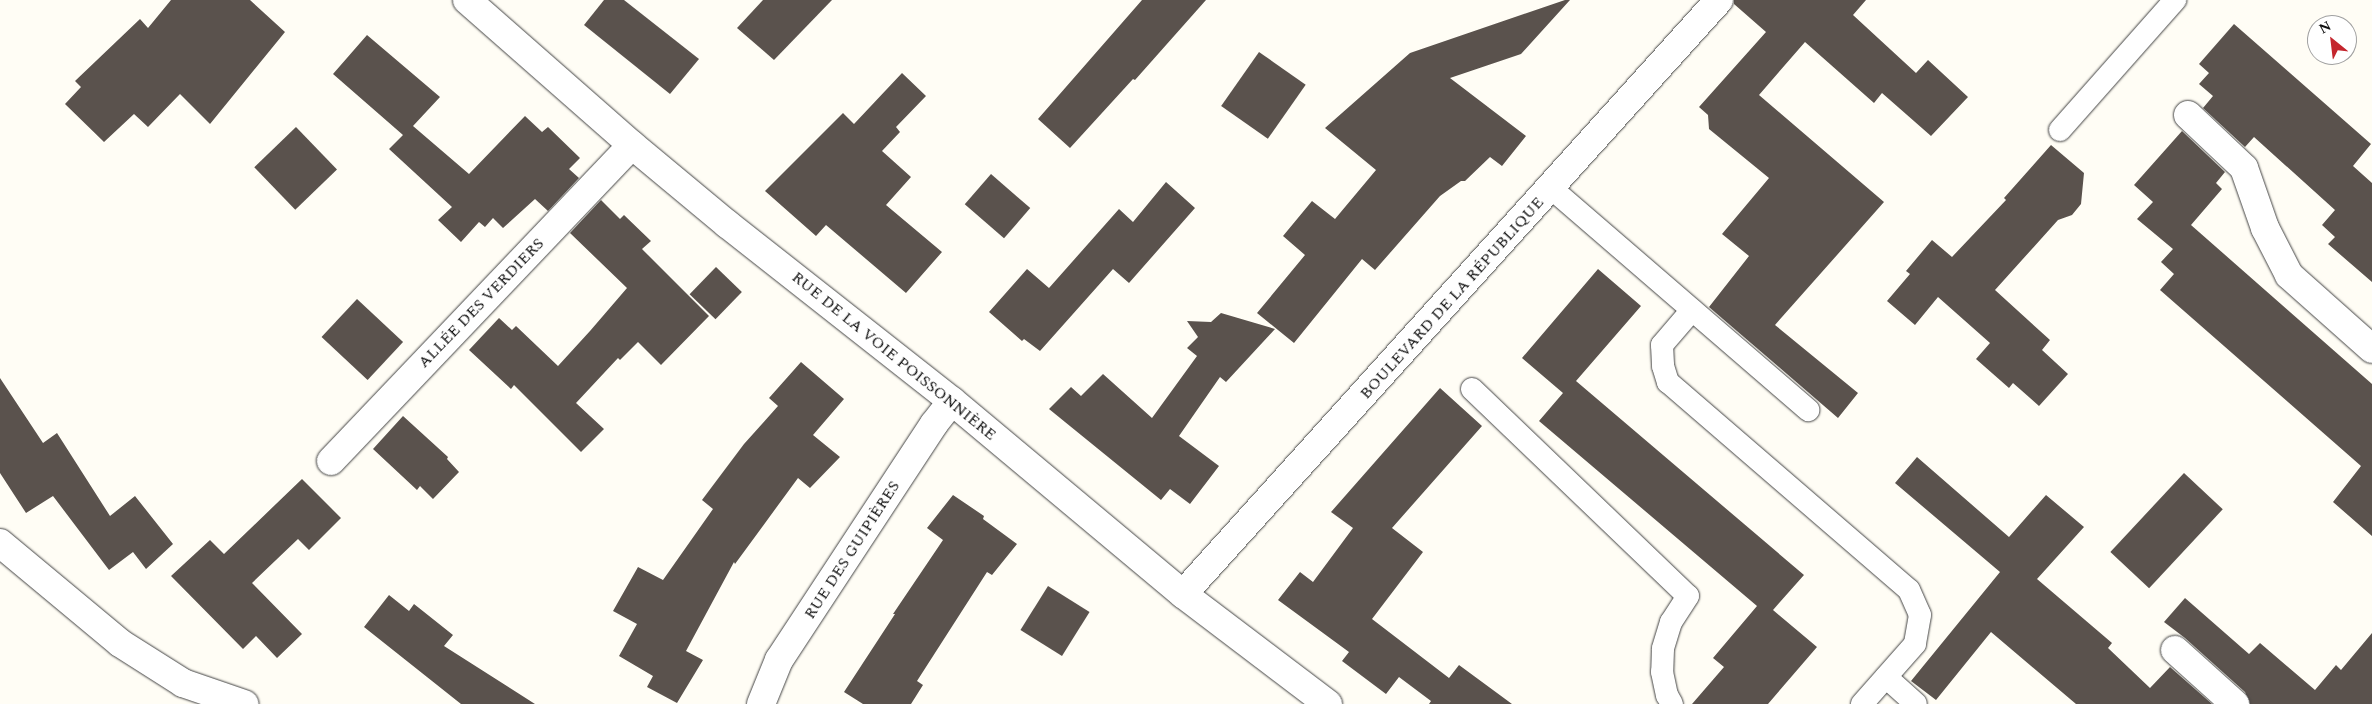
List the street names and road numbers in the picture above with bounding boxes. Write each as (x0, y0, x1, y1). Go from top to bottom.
street label: BOULEVARD DE LA RÉPUBLIQUE (1356, 193, 1548, 403)
street label: ALLÉE DES VERDIERS (414, 234, 548, 372)
street label: RUE DE LA VOIE POISSONNIÈRE (788, 268, 1000, 444)
street label: RUE DES GUIPIÈRES (800, 477, 904, 623)

